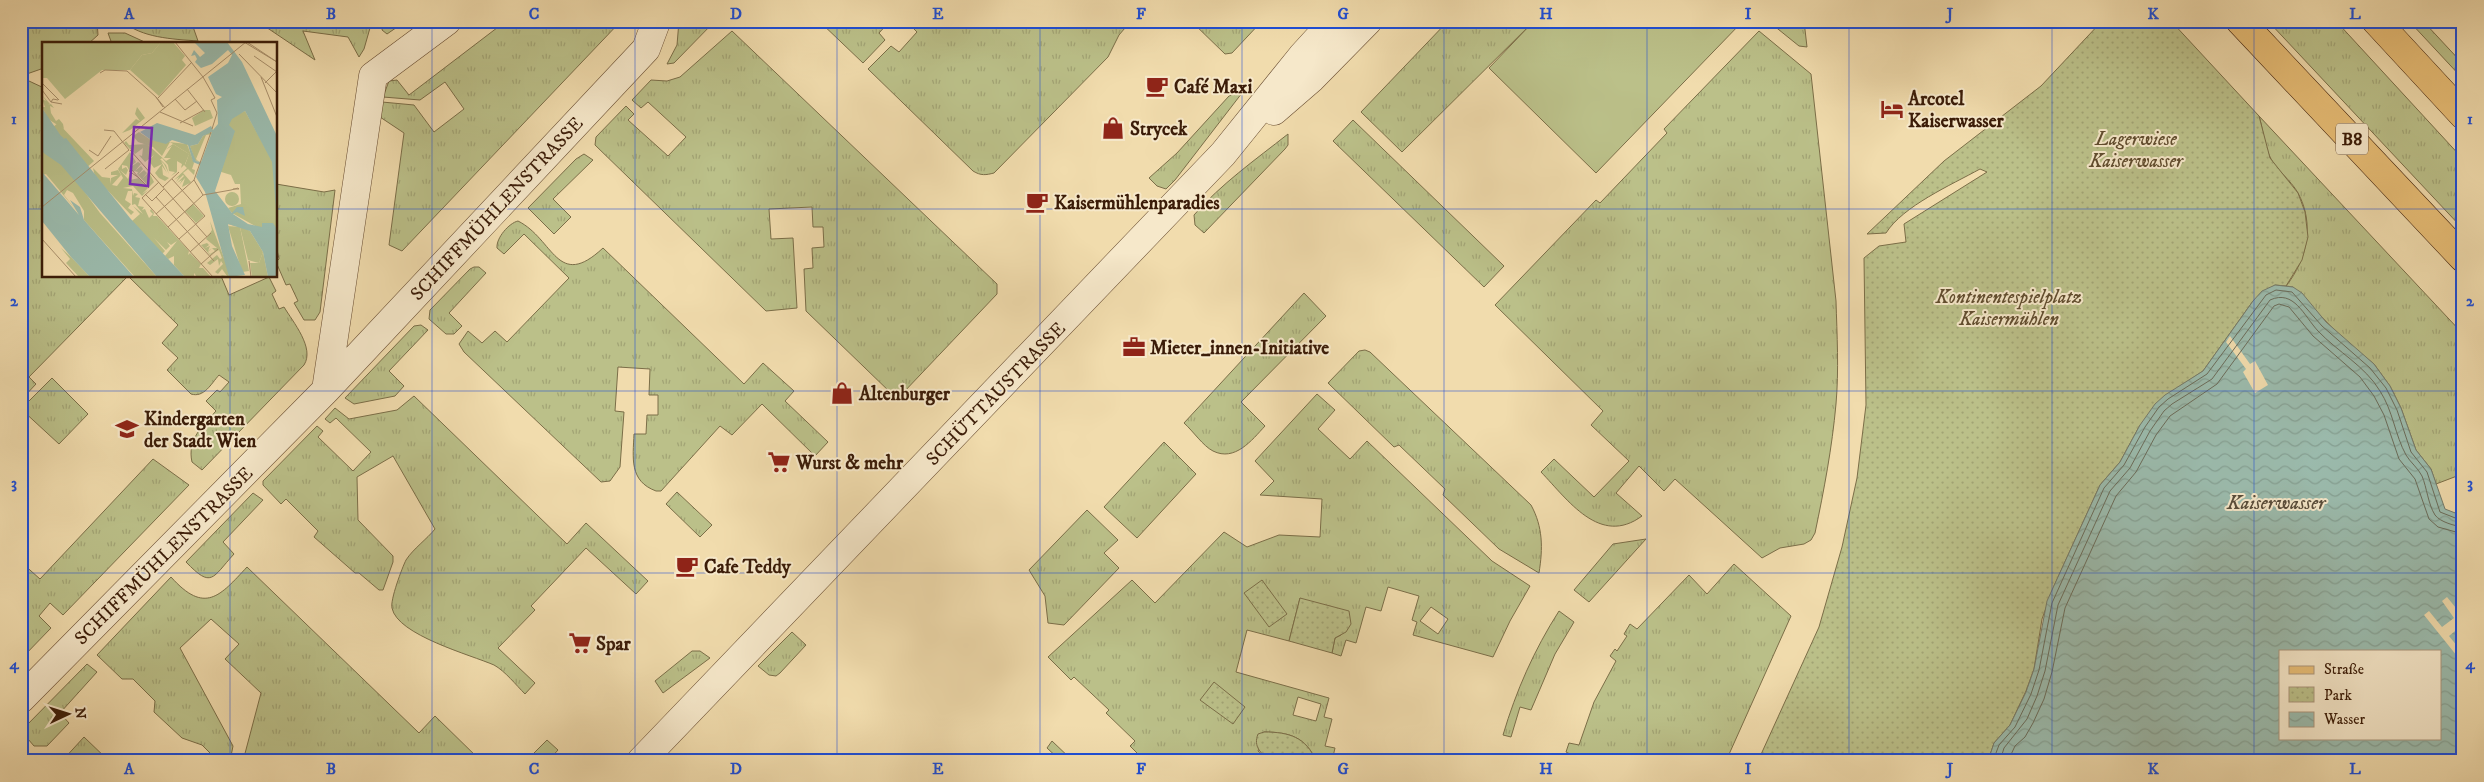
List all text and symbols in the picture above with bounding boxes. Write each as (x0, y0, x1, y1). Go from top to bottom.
text: A (123, 4, 135, 24)
text: B (326, 4, 336, 24)
text: C (529, 4, 539, 24)
text: D (730, 4, 742, 24)
text: E (932, 4, 944, 24)
text: F (1136, 4, 1146, 24)
text: G (1337, 4, 1349, 24)
text: H (1539, 4, 1553, 24)
text: I (1745, 4, 1752, 24)
text: J (1945, 4, 1954, 24)
text: K (2147, 4, 2159, 24)
text: L (2349, 4, 2361, 24)
inset map (42, 42, 278, 278)
cafe icon: Café Maxi (1144, 73, 1170, 99)
place label: Café Maxi (1174, 76, 1252, 99)
place label: Arcotel Kaiserwasser (1907, 88, 2005, 133)
hotel icon: Arcotel Kaiserwasser (1879, 96, 1905, 122)
text: 1 (11, 109, 17, 129)
text: 1 (2467, 109, 2473, 129)
street label: SCHIFFMÜHLENSTRASSE (405, 112, 588, 306)
shop icon: Strycek (1100, 115, 1126, 141)
place label: Strycek (1130, 118, 1188, 141)
road number: B8 (2336, 124, 2368, 154)
park label: Lagerwiese Kaiserwasser (2088, 128, 2185, 173)
cafe icon: Kaisermühlenparadies (1024, 189, 1050, 215)
place label: Kaisermühlenparadies (1054, 192, 1220, 215)
park label: Kontinentespielplatz Kaisermühlen (1935, 286, 2082, 331)
text: 2 (10, 291, 19, 311)
text: 2 (2466, 291, 2475, 311)
street label: SCHÜTTAUSTRASSE (921, 317, 1071, 471)
office icon: Mieter_innen-Initiative (1121, 334, 1147, 360)
place label: Mieter_innen-Initiative (1150, 337, 1329, 360)
shop icon: Altenburger (829, 380, 855, 406)
place label: Altenburger (858, 383, 951, 406)
place label: Kindergarten der Stadt Wien (144, 408, 257, 453)
school or university icon: Kindergarten der Stadt Wien (114, 416, 140, 442)
supermarket icon: Wurst & mehr (766, 449, 792, 475)
place label: Wurst & mehr (795, 452, 904, 475)
street label: SCHIFFMÜHLENSTRASSE (69, 461, 258, 650)
text: 3 (11, 473, 17, 493)
text: 3 (2467, 473, 2473, 493)
water label: Kaiserwasser (2226, 491, 2327, 516)
cafe icon: Cafe Teddy (674, 553, 700, 579)
place label: Cafe Teddy (704, 556, 792, 579)
supermarket icon: Spar (567, 630, 593, 656)
place label: Spar (596, 633, 632, 656)
legend (2279, 650, 2442, 740)
text: 4 (8, 654, 19, 674)
text: 4 (2464, 654, 2475, 674)
text: Straße (2324, 660, 2364, 679)
text: Park (2324, 686, 2353, 705)
north arrow (42, 690, 92, 740)
text: N (71, 707, 89, 720)
text: Wasser (2323, 710, 2365, 729)
text: A (123, 759, 135, 779)
text: B (326, 759, 336, 779)
text: C (529, 759, 539, 779)
text: D (730, 759, 742, 779)
text: E (932, 759, 944, 779)
text: F (1136, 759, 1146, 779)
text: G (1337, 759, 1349, 779)
text: H (1539, 759, 1553, 779)
text: I (1745, 759, 1752, 779)
text: J (1945, 759, 1954, 779)
text: K (2147, 759, 2159, 779)
text: L (2349, 759, 2361, 779)

